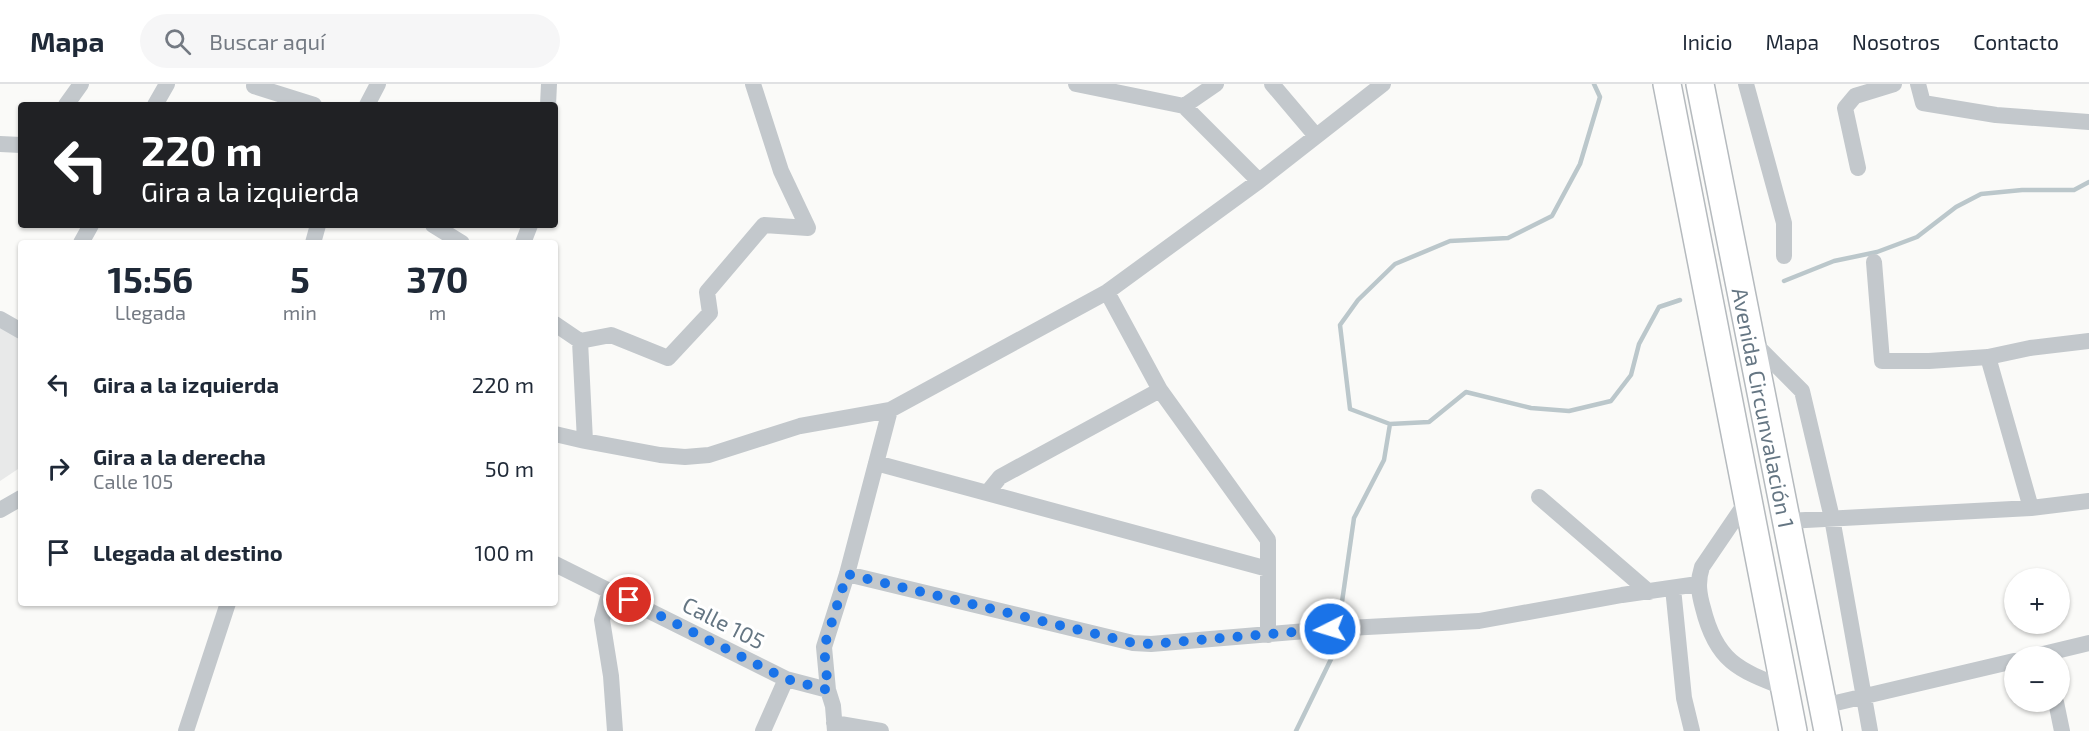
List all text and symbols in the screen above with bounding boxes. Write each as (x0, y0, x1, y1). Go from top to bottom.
search box (140, 14, 560, 68)
text: Mapa (30, 24, 104, 58)
icon: search (161, 25, 194, 58)
text: Buscar aquí (209, 28, 325, 54)
text: Inicio (1682, 29, 1732, 54)
text: Mapa (1765, 29, 1819, 54)
text: Nosotros (1852, 29, 1940, 54)
text: Contacto (1973, 29, 2059, 54)
text: 220 m (141, 124, 262, 174)
icon: left (42, 126, 120, 204)
text: Gira a la izquierda (141, 175, 359, 207)
text: 15:56 (107, 257, 193, 300)
text: 5 (290, 257, 310, 300)
text: 370 (406, 257, 469, 300)
street label: Avenida Circunvalación 1 (1728, 285, 1801, 530)
text: Llegada (115, 300, 186, 324)
text: min (283, 300, 317, 324)
text: m (429, 300, 446, 324)
icon: left (42, 368, 75, 401)
text: Gira a la izquierda (93, 371, 279, 397)
text: 220 m (472, 371, 534, 397)
text: Gira a la derecha (93, 443, 266, 469)
icon: right (42, 452, 75, 485)
text: 50 m (485, 455, 534, 481)
text: Calle 105 (93, 469, 173, 493)
icon: arrive (42, 536, 75, 569)
text: Llegada al destino (93, 539, 283, 565)
text: 100 m (475, 539, 534, 565)
map controls (2004, 568, 2070, 712)
button: + (2004, 568, 2070, 634)
pin (603, 574, 654, 625)
icon: arrive (612, 583, 645, 616)
street label: Calle 105 (679, 590, 769, 654)
position arrow (1298, 597, 1362, 661)
button: − (2004, 646, 2070, 712)

